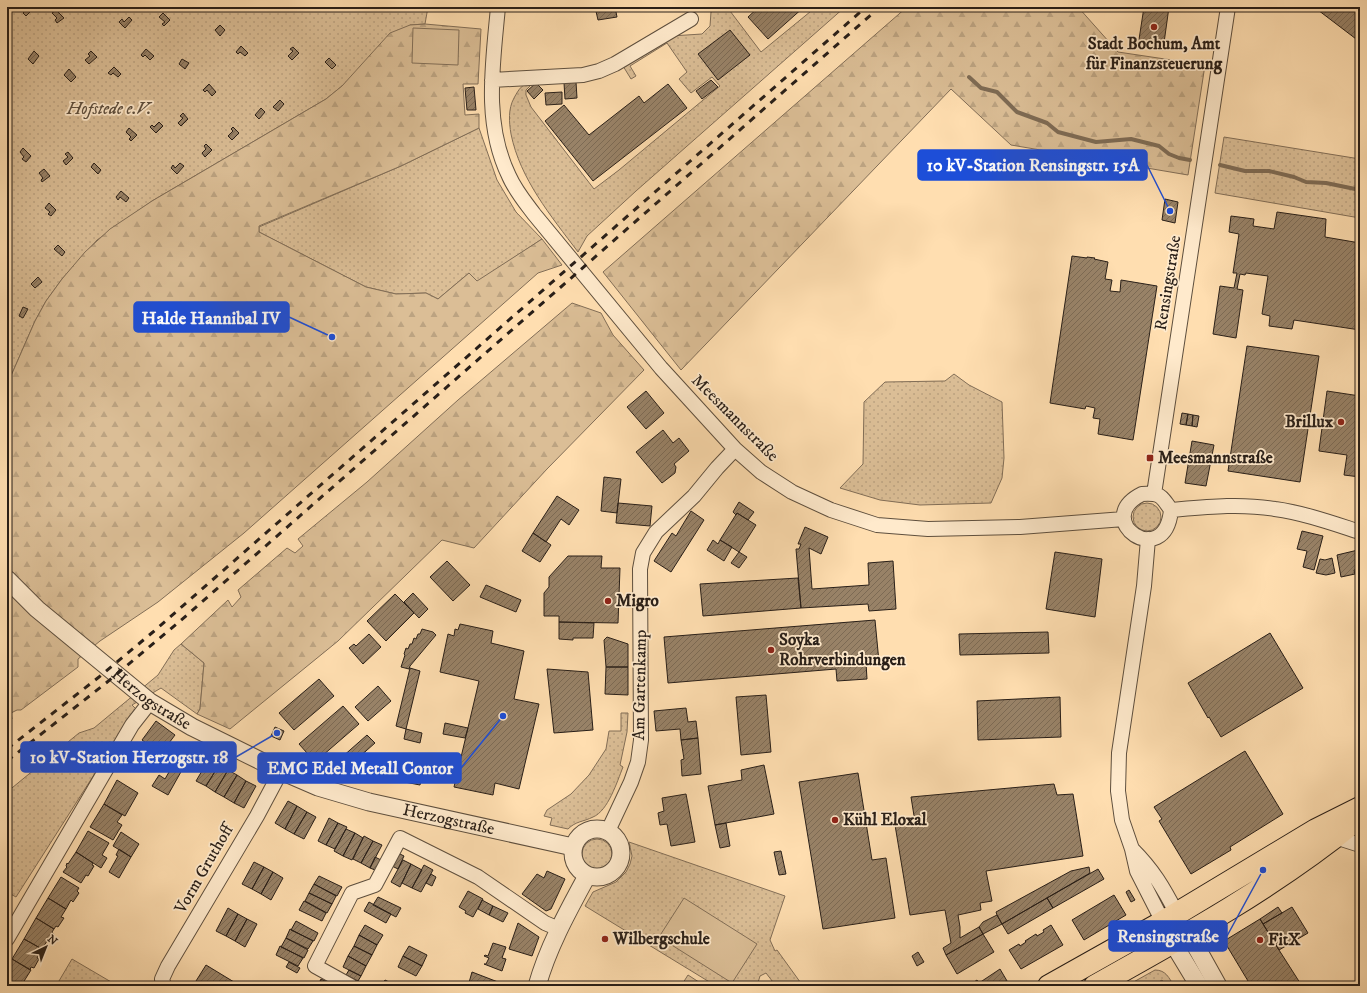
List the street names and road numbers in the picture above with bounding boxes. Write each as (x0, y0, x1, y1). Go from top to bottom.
street label: Rensingstraße (1150, 234, 1186, 332)
street label: Meesmannstraße (687, 370, 783, 466)
street label: Am Gartenkamp (628, 629, 652, 741)
street label: Herzogstraße (106, 663, 195, 735)
street label: Herzogstraße (401, 799, 497, 840)
street label: Vorm Gruthoff (169, 817, 240, 918)

